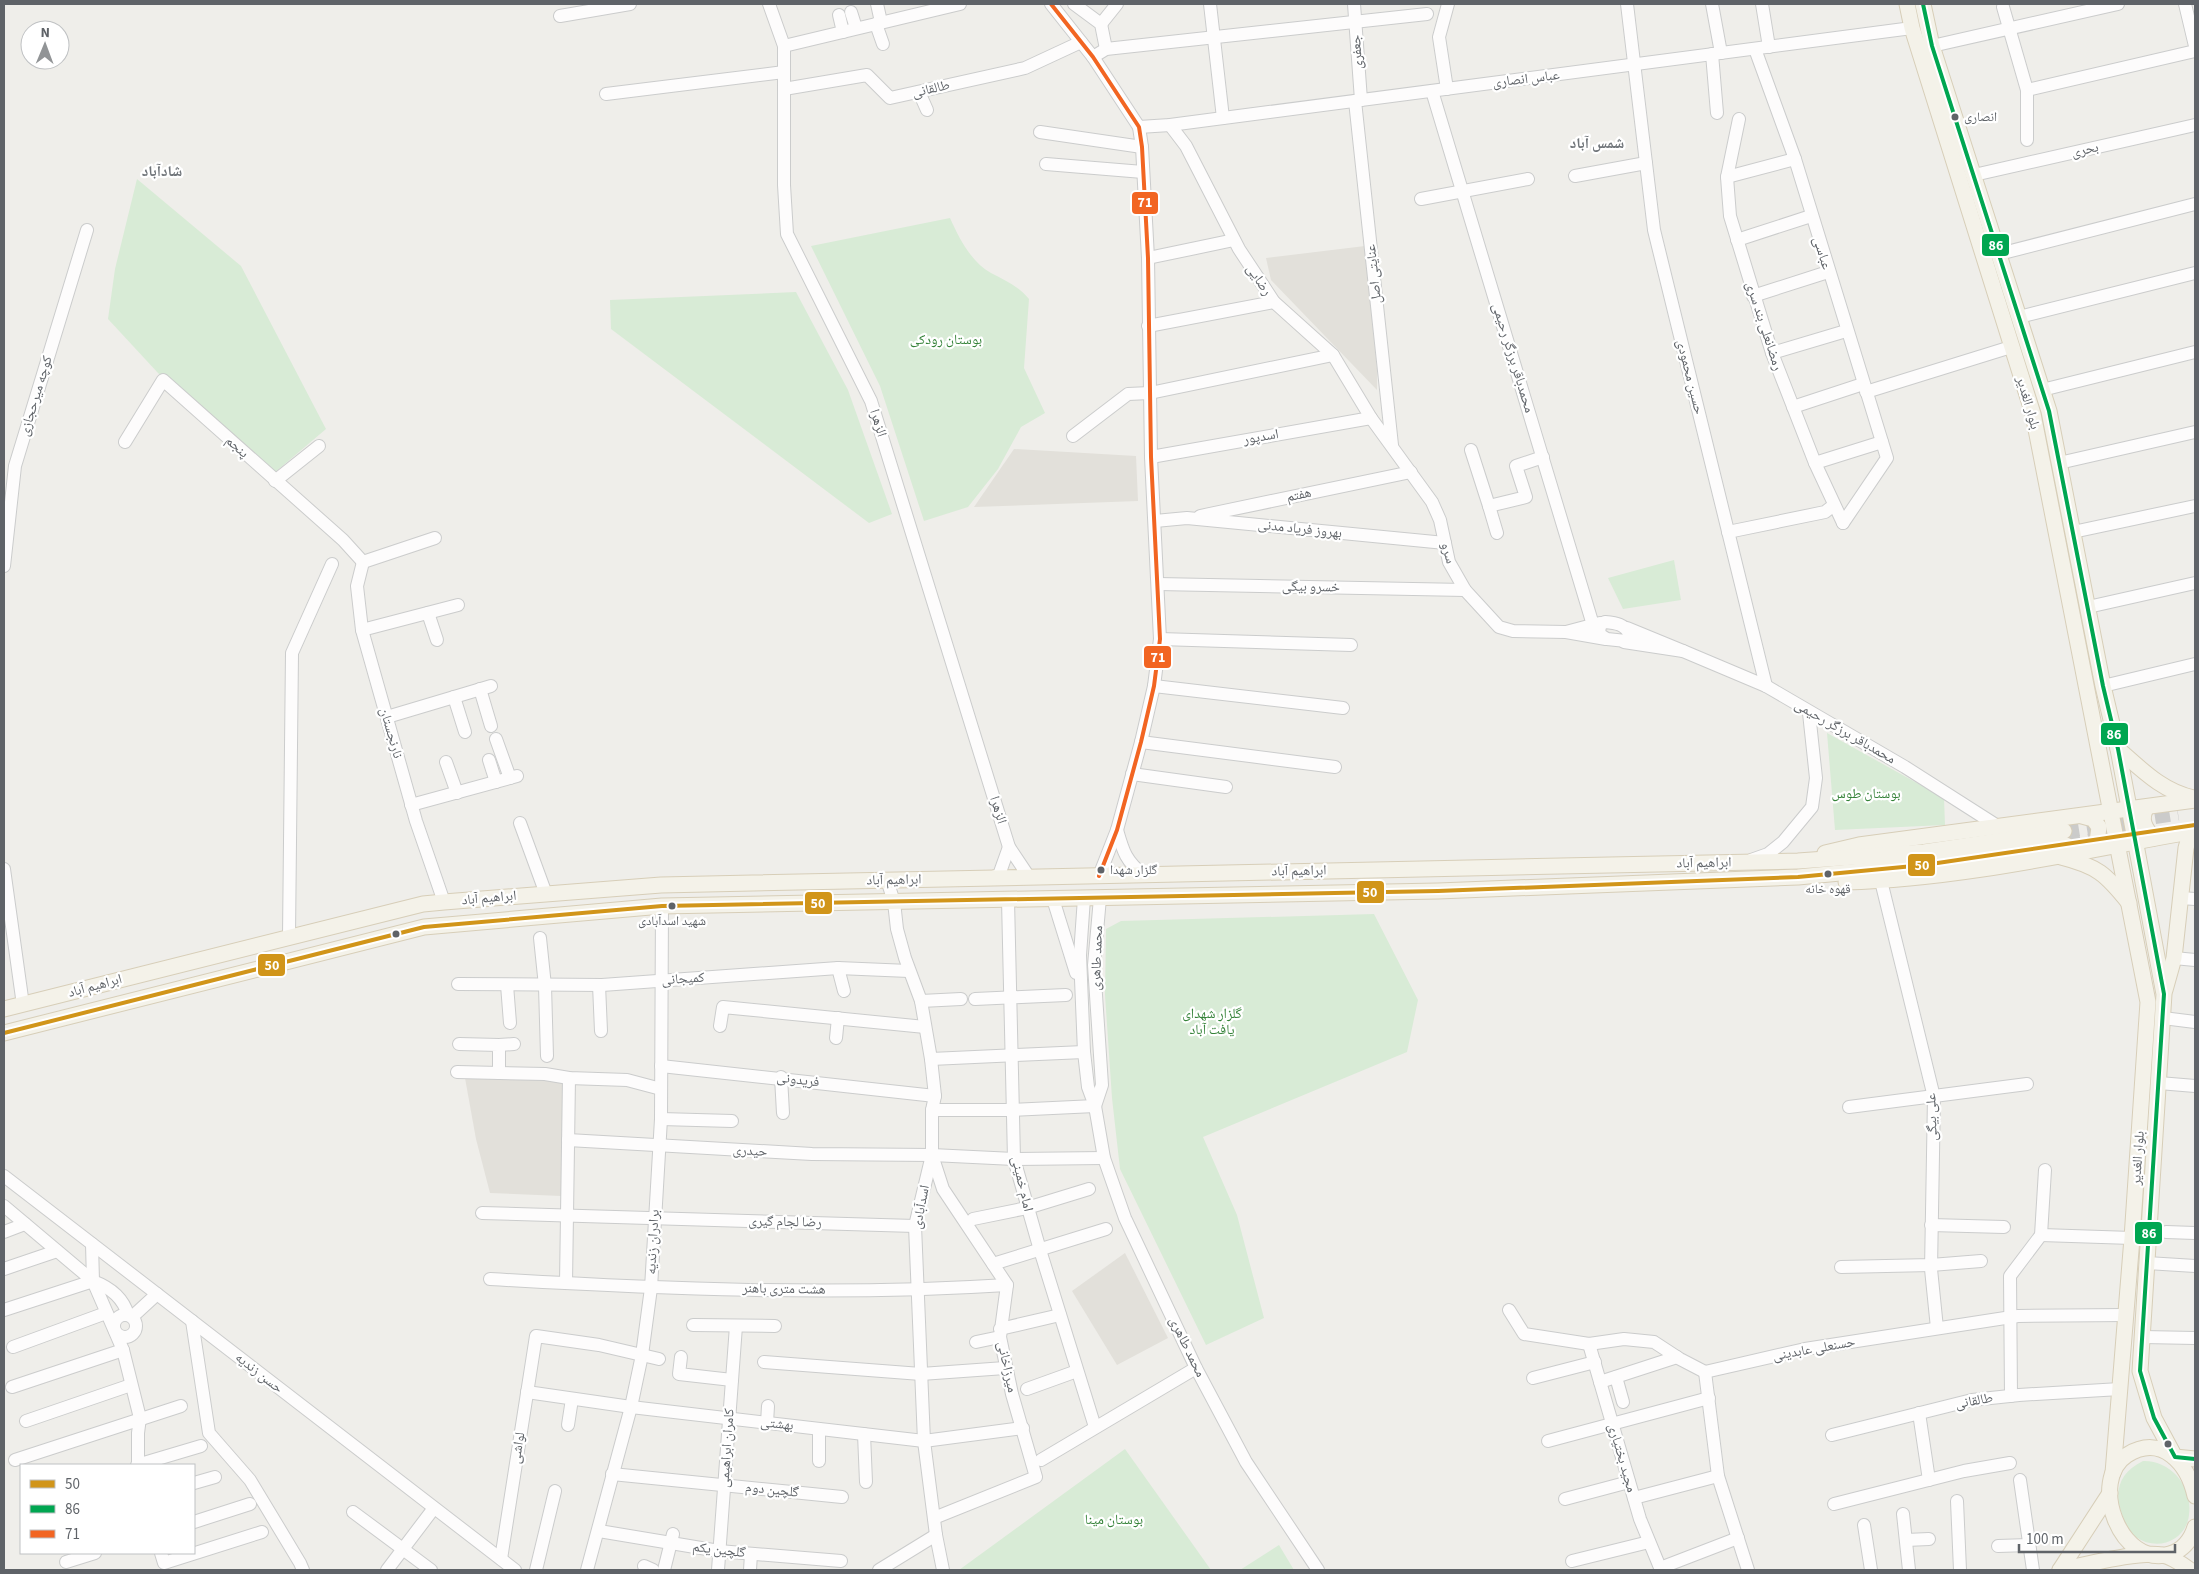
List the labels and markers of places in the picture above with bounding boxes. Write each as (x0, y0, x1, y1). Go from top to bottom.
place label: انصاری (1964, 108, 1997, 126)
marker: انصاری (1950, 112, 1960, 122)
place label: گلزار شهدا (1110, 861, 1158, 879)
marker: گلزار شهدا (1096, 865, 1106, 875)
marker: قهوه خانه (1823, 869, 1833, 879)
place label: قهوه خانه (1805, 880, 1851, 898)
marker: شهید اسدآبادی (667, 901, 677, 911)
place label: شهید اسدآبادی (638, 912, 706, 930)
unlabelled marker (391, 929, 401, 939)
unlabelled marker (2163, 1439, 2173, 1449)

